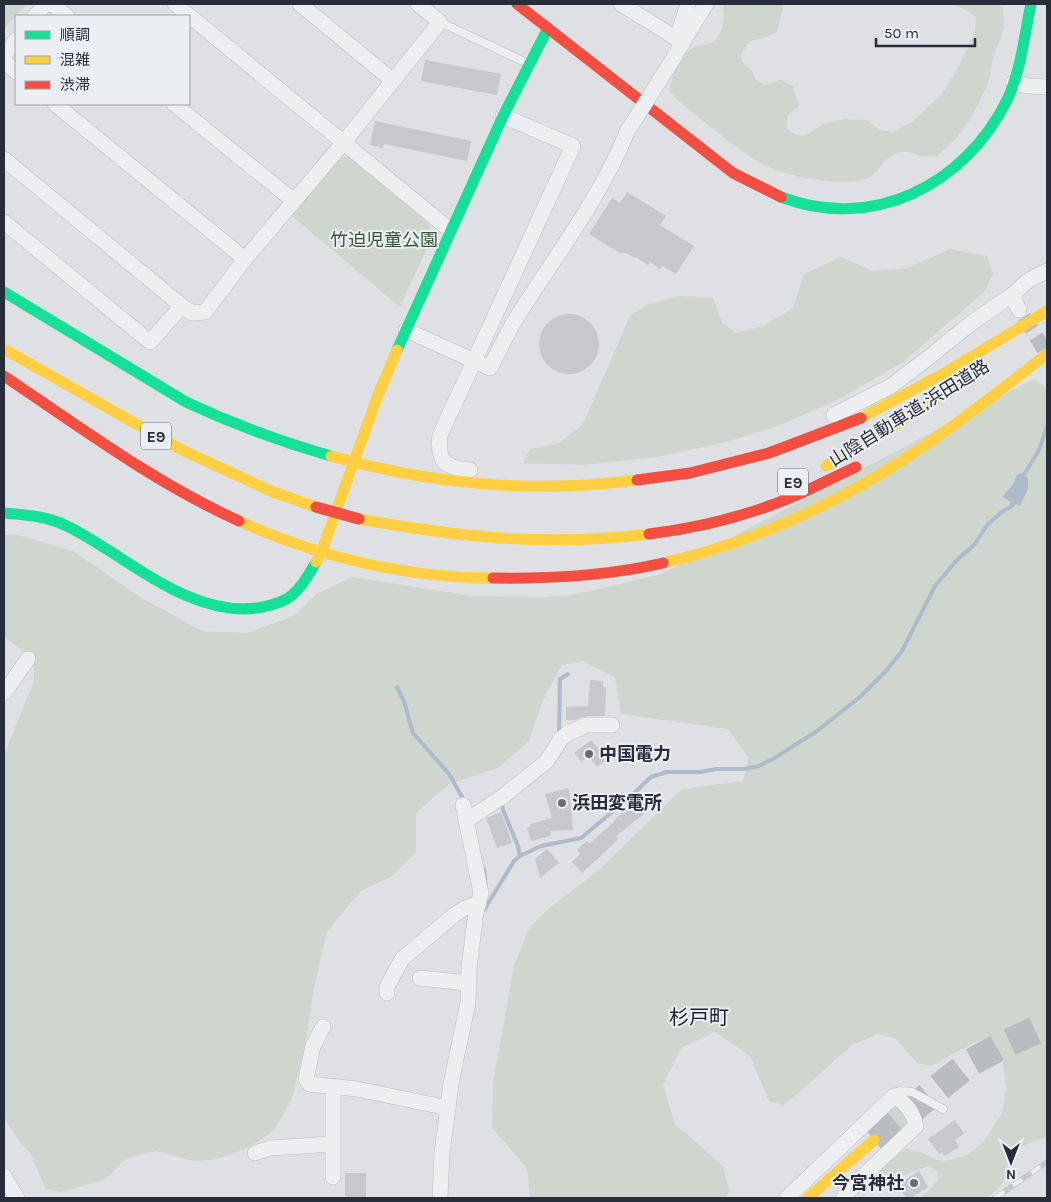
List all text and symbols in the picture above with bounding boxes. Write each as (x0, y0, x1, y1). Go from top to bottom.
legend (15, 15, 190, 105)
scale bar (876, 15, 975, 47)
text: 50 m (884, 24, 919, 42)
text: 順調 (60, 26, 90, 44)
text: 混雑 (60, 51, 90, 69)
text: 渋滞 (60, 76, 90, 94)
park label: 竹迫児童公園 (330, 229, 438, 251)
street label: 山陰自動車道;浜田道路 (825, 355, 993, 471)
road number: E9 (141, 422, 171, 450)
road number: E9 (778, 468, 808, 496)
place label: 中国電力 (599, 743, 671, 765)
marker: 中国電力 (583, 748, 595, 760)
place label: 浜田変電所 (572, 792, 662, 814)
marker: 浜田変電所 (556, 797, 568, 809)
district label: 杉戸町 (669, 1006, 729, 1029)
north arrow (986, 1137, 1036, 1187)
text: N (1006, 1166, 1016, 1183)
place label: 今宮神社 (832, 1172, 904, 1194)
marker: 今宮神社 (908, 1177, 920, 1189)

